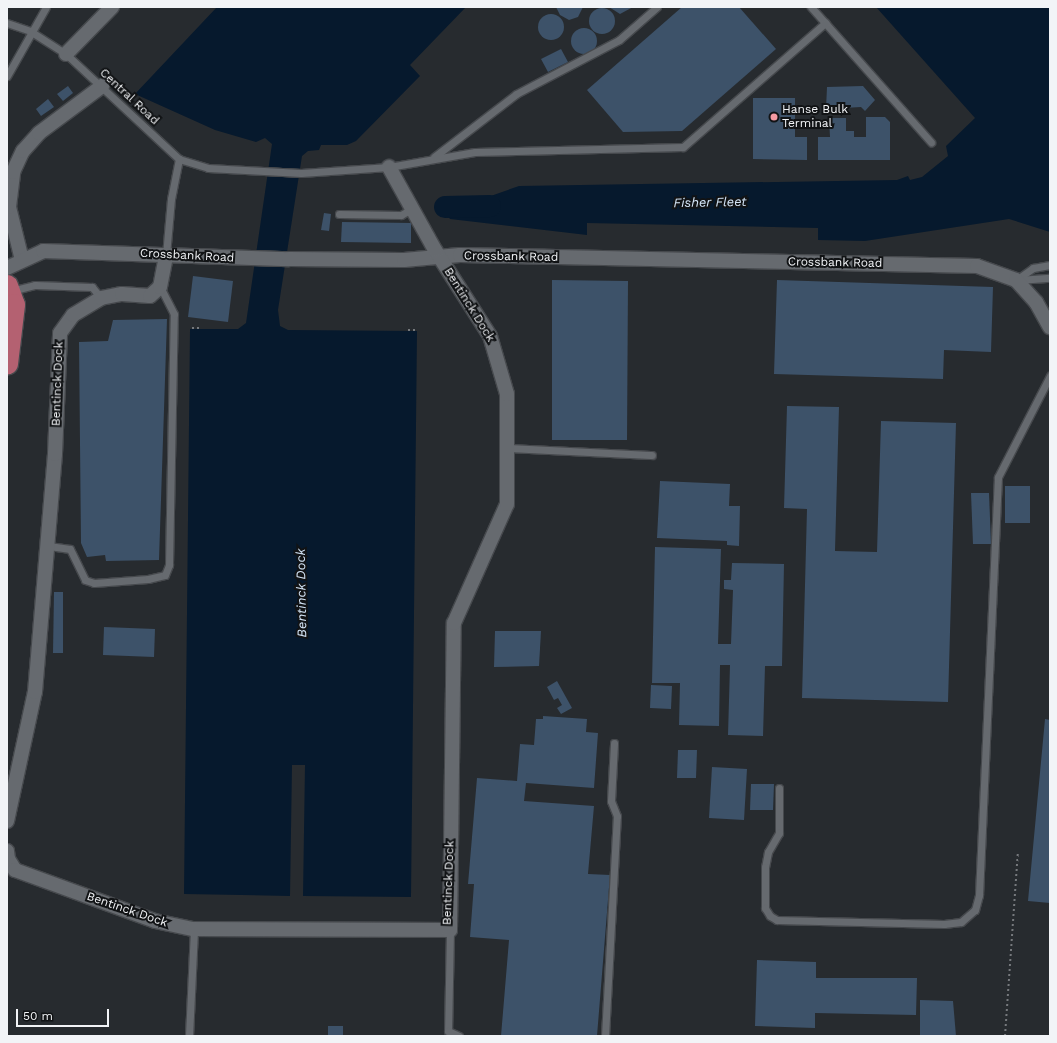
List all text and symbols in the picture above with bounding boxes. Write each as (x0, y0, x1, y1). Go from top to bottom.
street label: Central Road (96, 66, 162, 128)
place label: Hanse Bulk Terminal (782, 103, 848, 131)
marker: Hanse Bulk Terminal (769, 112, 779, 122)
water label: Fisher Fleet (673, 195, 747, 211)
street label: Crossbank Road (139, 246, 235, 266)
street label: Crossbank Road (464, 249, 558, 265)
street label: Crossbank Road (788, 255, 882, 271)
street label: Bentinck Dock (440, 265, 498, 345)
street label: Bentinck Dock (49, 341, 67, 427)
water label: Bentinck Dock (293, 548, 311, 638)
street label: Bentinck Dock (440, 840, 458, 926)
street label: Bentinck Dock (85, 889, 169, 931)
scale bar (18, 1001, 111, 1027)
text: 50 m (23, 1009, 53, 1023)

